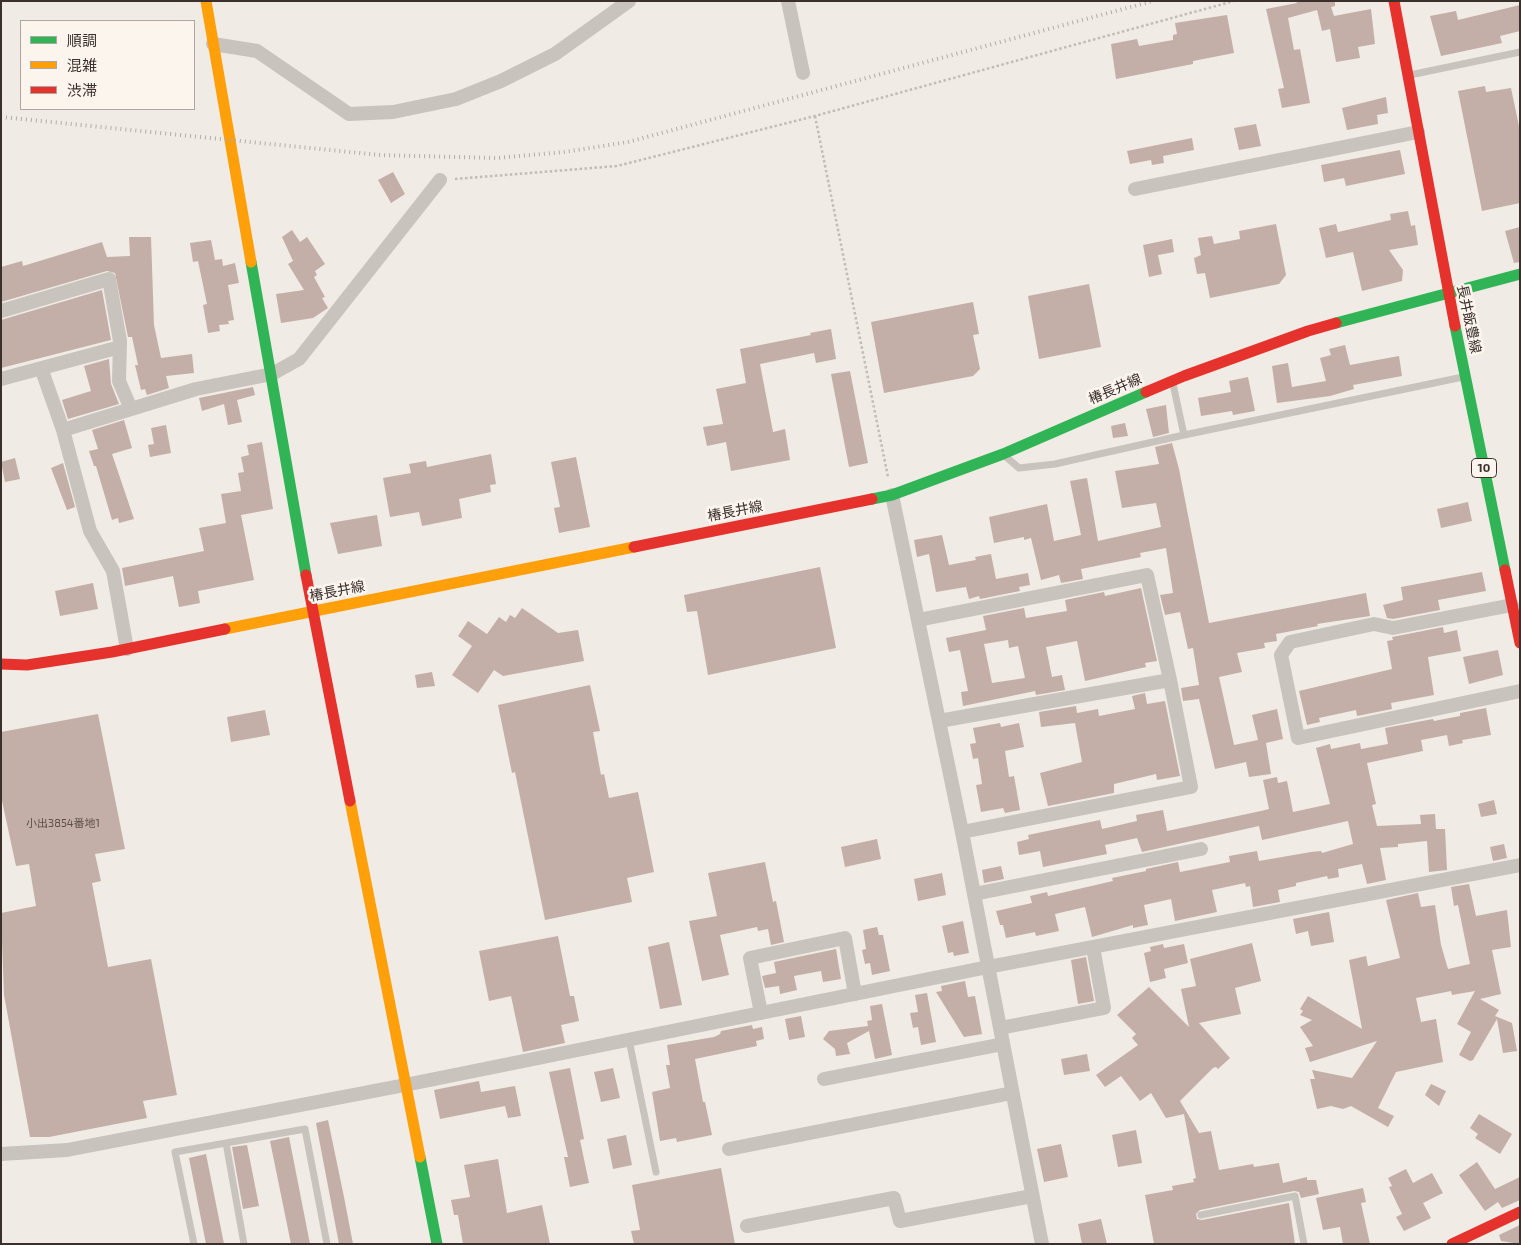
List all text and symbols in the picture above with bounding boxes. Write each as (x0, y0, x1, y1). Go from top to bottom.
legend (20, 20, 195, 110)
text: 順調 (67, 31, 97, 49)
text: 混雑 (67, 56, 97, 74)
text: 渋滞 (67, 81, 97, 99)
street label: 長井飯豊線 (1454, 283, 1484, 355)
street label: 椿長井線 (1086, 370, 1144, 408)
road number: 10 (1472, 458, 1496, 478)
street label: 椿長井線 (706, 497, 764, 525)
street label: 椿長井線 (308, 577, 366, 605)
house number: 小出3854番地1 (26, 816, 100, 830)

